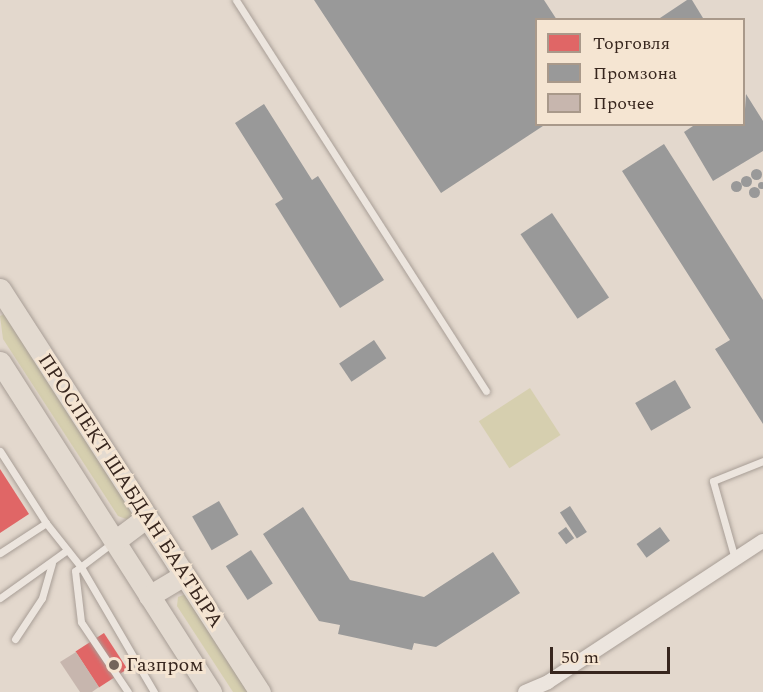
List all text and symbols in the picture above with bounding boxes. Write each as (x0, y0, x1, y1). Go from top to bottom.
legend (535, 18, 745, 126)
text: Торговля (593, 30, 670, 57)
text: Промзона (593, 60, 677, 87)
text: Прочее (593, 90, 654, 117)
street label: ПРОСПЕКТ ШАБДАН БААТЫРА (32, 349, 228, 633)
scale bar (553, 635, 673, 673)
text: 50 m (561, 644, 599, 671)
place label: Газпром (126, 653, 204, 677)
marker: Газпром (107, 658, 121, 672)

